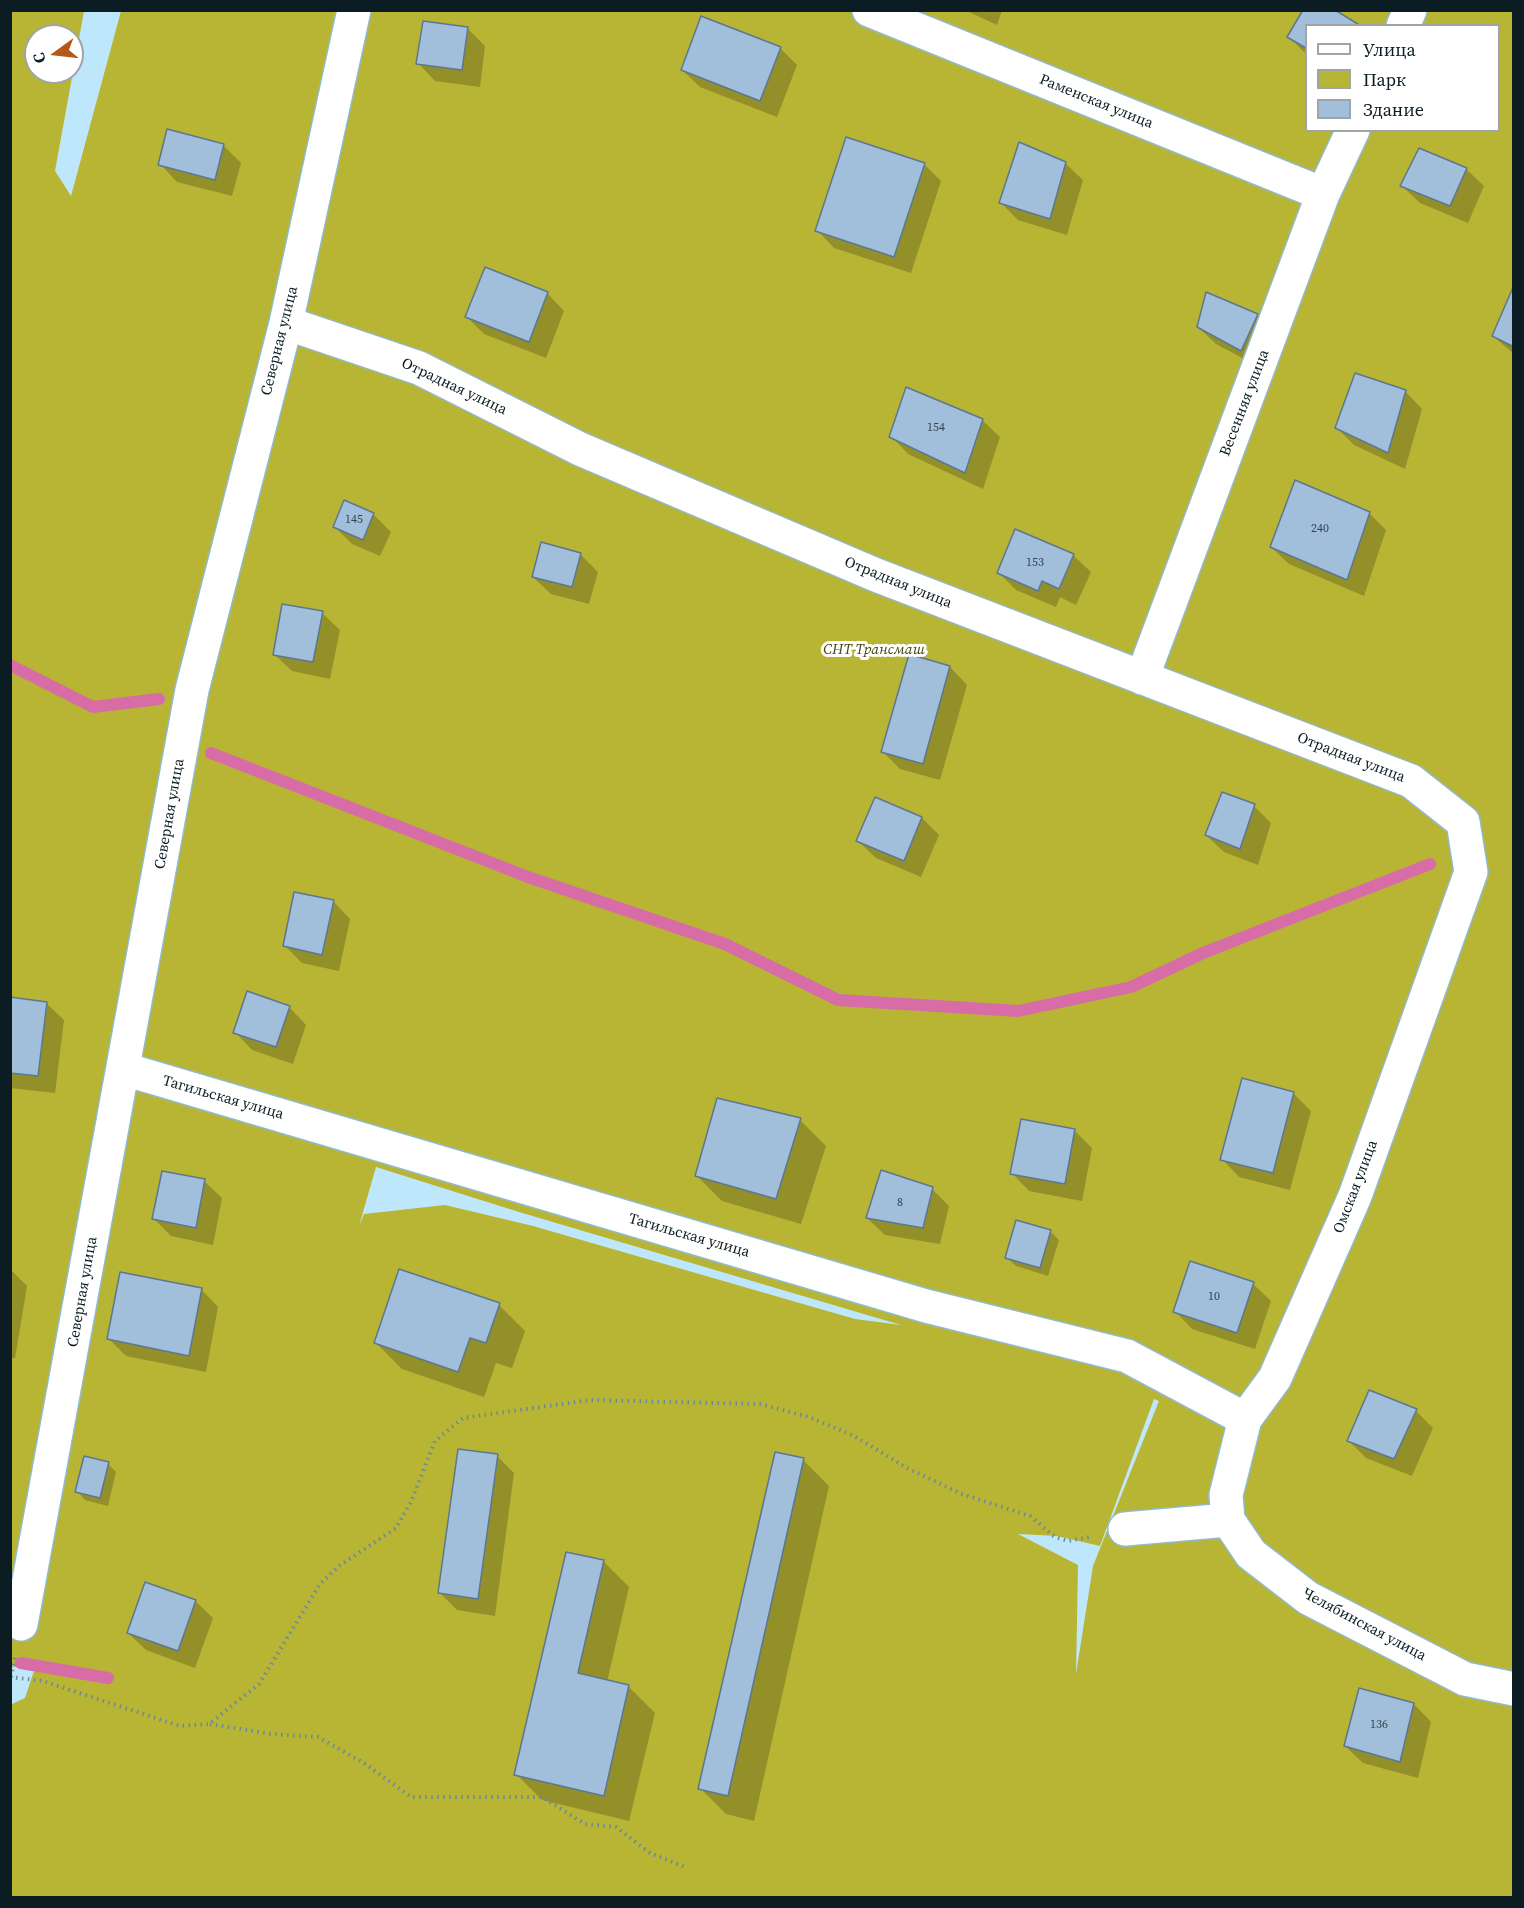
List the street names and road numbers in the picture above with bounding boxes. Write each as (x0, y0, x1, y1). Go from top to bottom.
street label: Раменская улица (1036, 71, 1156, 133)
street label: Северная улица (258, 285, 302, 397)
street label: Весенняя улица (1216, 347, 1274, 459)
street label: Отрадная улица (398, 355, 510, 419)
street label: Отрадная улица (842, 553, 954, 613)
street label: Отрадная улица (1294, 729, 1408, 787)
street label: Северная улица (151, 757, 189, 871)
street label: Тагильская улица (160, 1072, 286, 1124)
street label: Омская улица (1330, 1138, 1382, 1236)
street label: Тагильская улица (626, 1210, 752, 1262)
street label: Северная улица (64, 1235, 102, 1349)
street label: Челябинская улица (1299, 1585, 1429, 1665)

